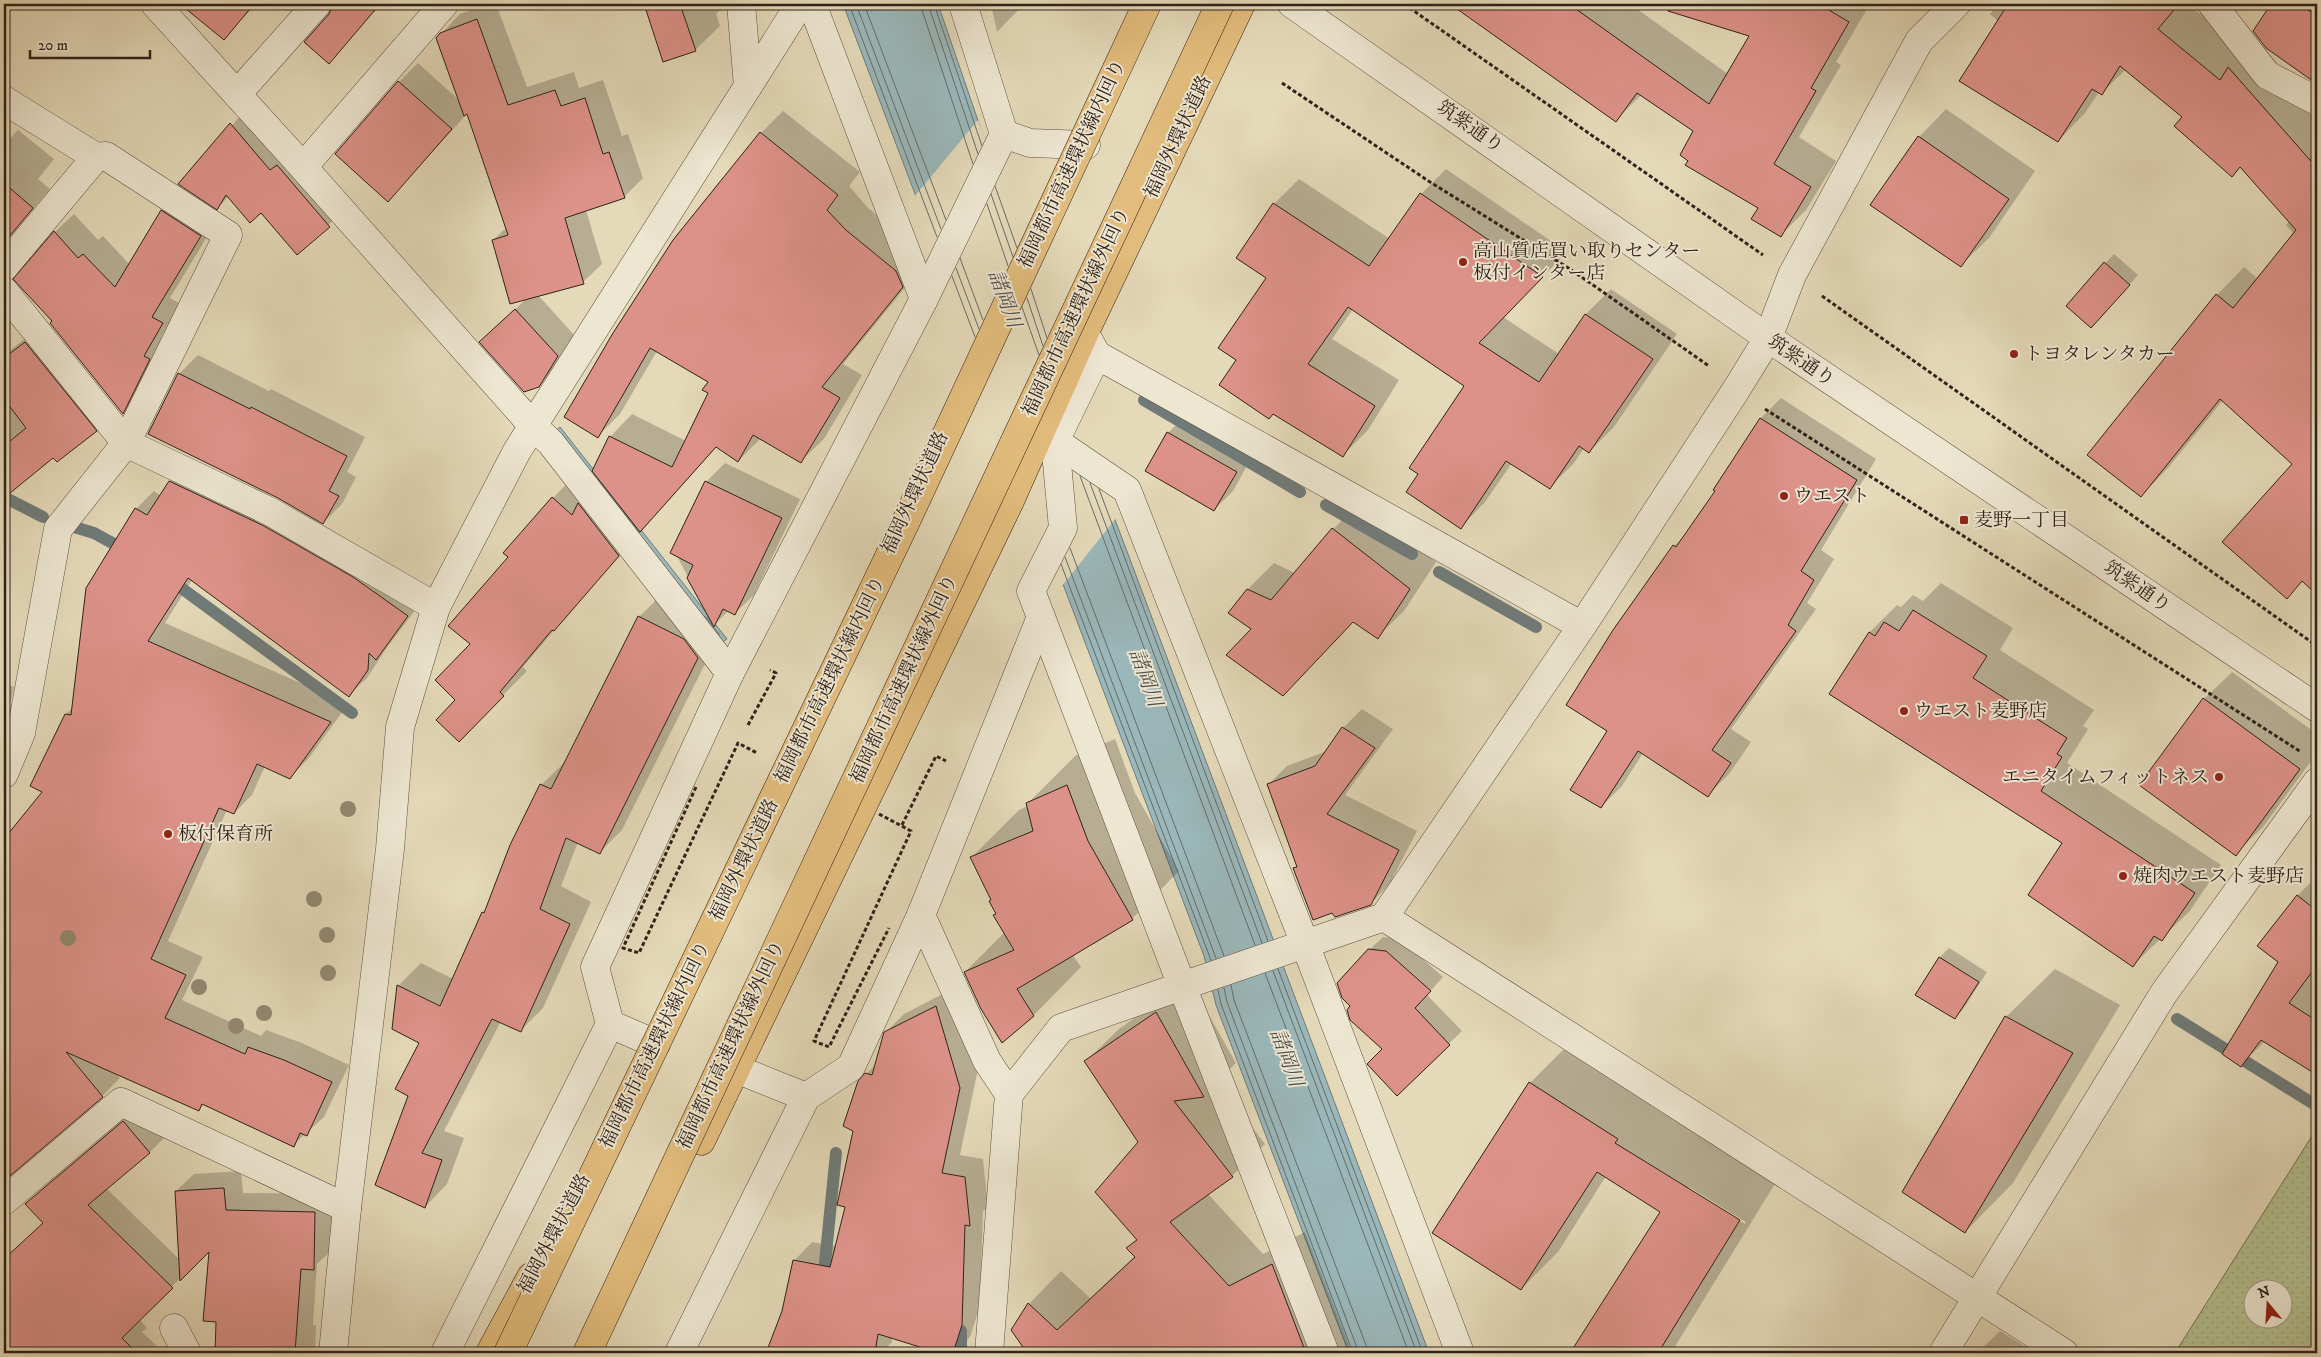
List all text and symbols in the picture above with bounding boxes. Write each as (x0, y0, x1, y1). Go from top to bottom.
scale bar (30, 28, 150, 60)
text: 20 m (38, 36, 68, 55)
street label: 福岡都市高速環状線内回り (1013, 56, 1131, 272)
street label: 福岡外環状道路 (1139, 72, 1217, 202)
street label: 筑紫通り (1432, 96, 1508, 158)
street label: 福岡都市高速環状線外回り (1017, 204, 1135, 420)
place label: 高山質店買い取りセンター 板付インター店 (1473, 240, 1700, 285)
marker: 高山質店買い取りセンター 板付インター店 (1457, 256, 1469, 268)
water label: 諸岡川 (982, 267, 1027, 333)
street label: 筑紫通り (1763, 330, 1839, 392)
place label: トヨタレンタカー (2024, 343, 2175, 366)
marker: トヨタレンタカー (2008, 348, 2020, 360)
street label: 福岡外環状道路 (876, 428, 954, 558)
place label: ウエスト (1794, 485, 1870, 508)
marker: ウエスト (1778, 490, 1790, 502)
place label: 麦野一丁目 (1974, 509, 2069, 532)
marker: 麦野一丁目 (1958, 514, 1970, 526)
street label: 筑紫通り (2099, 556, 2175, 618)
street label: 福岡都市高速環状線外回り (845, 571, 963, 787)
street label: 福岡都市高速環状線内回り (770, 572, 890, 788)
water label: 諸岡川 (1123, 646, 1168, 712)
place label: ウエスト麦野店 (1914, 700, 2047, 723)
marker: ウエスト麦野店 (1898, 705, 1910, 717)
place label: エニタイムフィットネス (2002, 766, 2209, 789)
marker: エニタイムフィットネス (2213, 771, 2225, 783)
street label: 福岡外環状道路 (705, 795, 783, 925)
place label: 板付保育所 (178, 823, 273, 846)
marker: 板付保育所 (162, 828, 174, 840)
place label: 焼肉ウエスト麦野店 (2133, 865, 2304, 888)
marker: 焼肉ウエスト麦野店 (2117, 870, 2129, 882)
street label: 福岡都市高速環状線内回り (595, 937, 715, 1153)
street label: 福岡都市高速環状線外回り (672, 937, 790, 1153)
water label: 諸岡川 (1264, 1026, 1309, 1092)
street label: 福岡外環状道路 (513, 1170, 595, 1298)
north arrow (2244, 1280, 2294, 1330)
text: N (2256, 1282, 2273, 1303)

